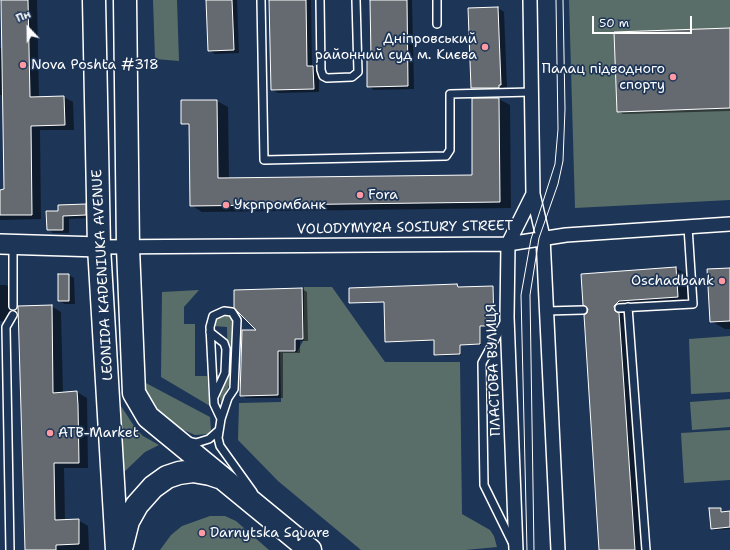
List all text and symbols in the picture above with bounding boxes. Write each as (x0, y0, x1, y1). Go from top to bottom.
text: Пн (14, 7, 33, 26)
north arrow (8, 8, 48, 48)
scale bar (594, 8, 694, 34)
text: 50 m (599, 15, 629, 31)
place label: Дніпровський районний суд м. Києва (315, 31, 477, 64)
marker: Дніпровський районний суд м. Києва (480, 42, 490, 52)
place label: Nova Poshta #318 (31, 57, 159, 73)
marker: Nova Poshta #318 (18, 60, 28, 70)
place label: Палац підводного спорту (542, 61, 665, 94)
marker: Палац підводного спорту (668, 72, 678, 82)
street label: LEONIDA KADENIUKA AVENUE (89, 169, 117, 381)
place label: Fora (368, 187, 398, 203)
marker: Fora (355, 190, 365, 200)
place label: Укрпромбанк (234, 197, 326, 213)
marker: Укрпромбанк (221, 200, 231, 210)
street label: VOLODYMYRA SOSIURY STREET (297, 218, 513, 238)
place label: Oschadbank (631, 273, 714, 289)
marker: Oschadbank (717, 276, 727, 286)
street label: ПЛАСТОВА ВУЛИЦЯ (483, 303, 505, 437)
place label: ATB-Market (58, 425, 139, 441)
marker: ATB-Market (45, 428, 55, 438)
place label: Darnytska Square (210, 525, 330, 541)
marker: Darnytska Square (197, 528, 207, 538)

